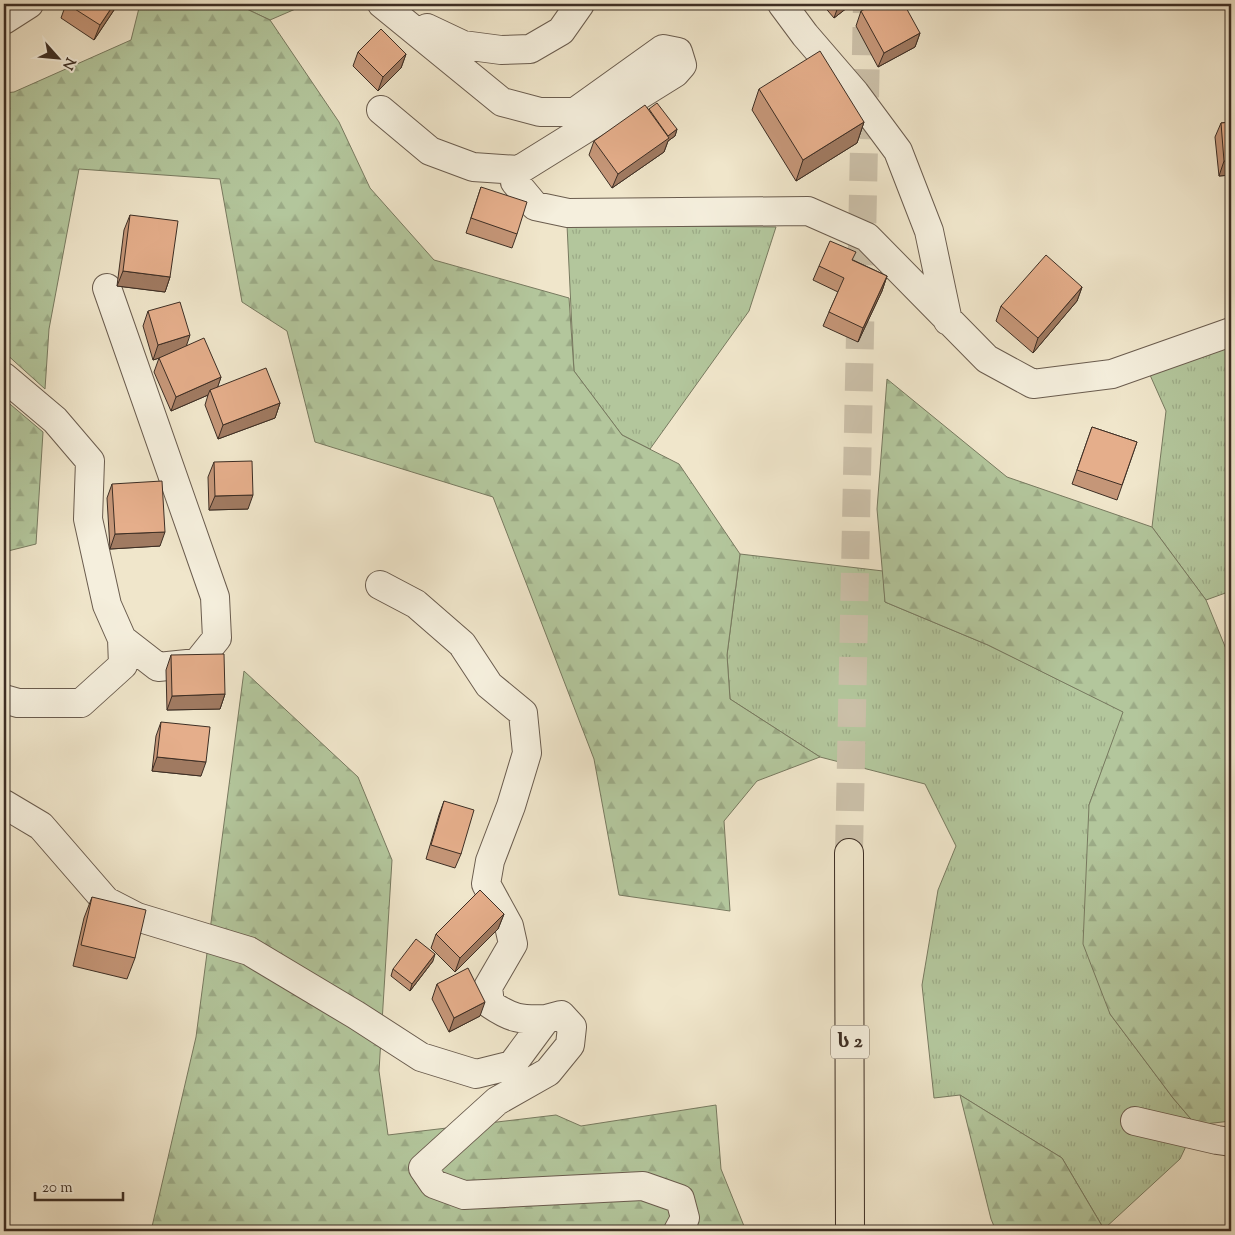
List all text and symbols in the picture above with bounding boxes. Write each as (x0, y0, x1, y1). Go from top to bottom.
north arrow (32, 32, 82, 82)
text: N (56, 53, 79, 73)
road number: ს 2 (831, 1026, 869, 1058)
scale bar (35, 1170, 122, 1202)
text: 20 m (42, 1178, 73, 1199)

